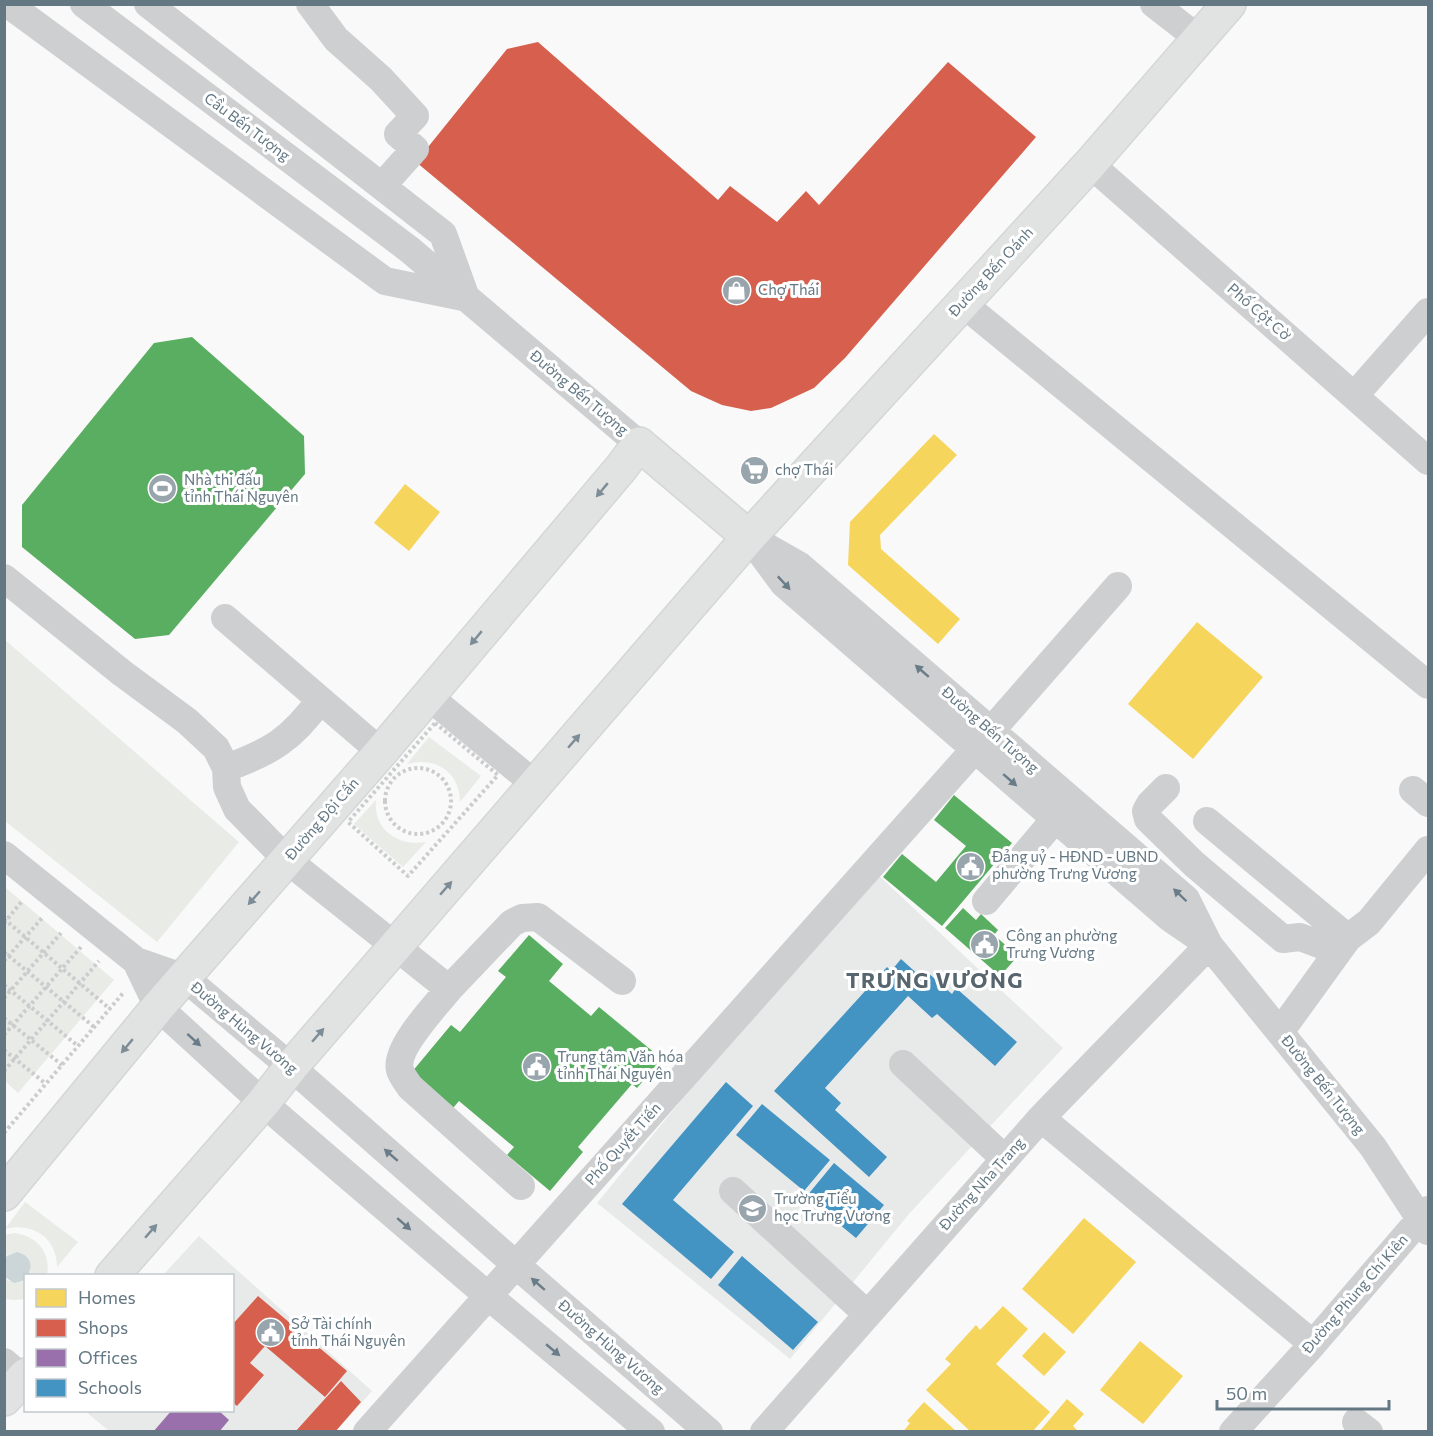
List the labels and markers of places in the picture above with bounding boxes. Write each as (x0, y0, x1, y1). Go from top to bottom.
shop icon: Chợ Thái (721, 274, 753, 306)
place label: Chợ Thái (758, 280, 819, 298)
supermarket icon: chợ Thái (738, 454, 770, 486)
place label: chợ Thái (775, 460, 833, 478)
place label: Nhà thi đấu tỉnh Thái Nguyên (184, 470, 299, 505)
sports icon: Nhà thi đấu tỉnh Thái Nguyên (147, 473, 179, 505)
place label: Đảng uỷ - HĐND - UBND phường Trưng Vương (991, 847, 1158, 882)
public building icon: Đảng uỷ - HĐND - UBND phường Trưng Vương (955, 850, 987, 882)
place label: Công an phường Trưng Vương (1006, 926, 1117, 961)
public building icon: Công an phường Trưng Vương (969, 929, 1001, 961)
place label: Trung tâm Văn hóa tỉnh Thái Nguyên (557, 1047, 683, 1082)
public building icon: Trung tâm Văn hóa tỉnh Thái Nguyên (520, 1050, 552, 1082)
place label: Trường Tiểu học Trưng Vương (774, 1189, 891, 1224)
school or university icon: Trường Tiểu học Trưng Vương (737, 1192, 769, 1224)
place label: Sở Tài chính tỉnh Thái Nguyên (291, 1314, 406, 1349)
public building icon: Sở Tài chính tỉnh Thái Nguyên (254, 1317, 286, 1349)

